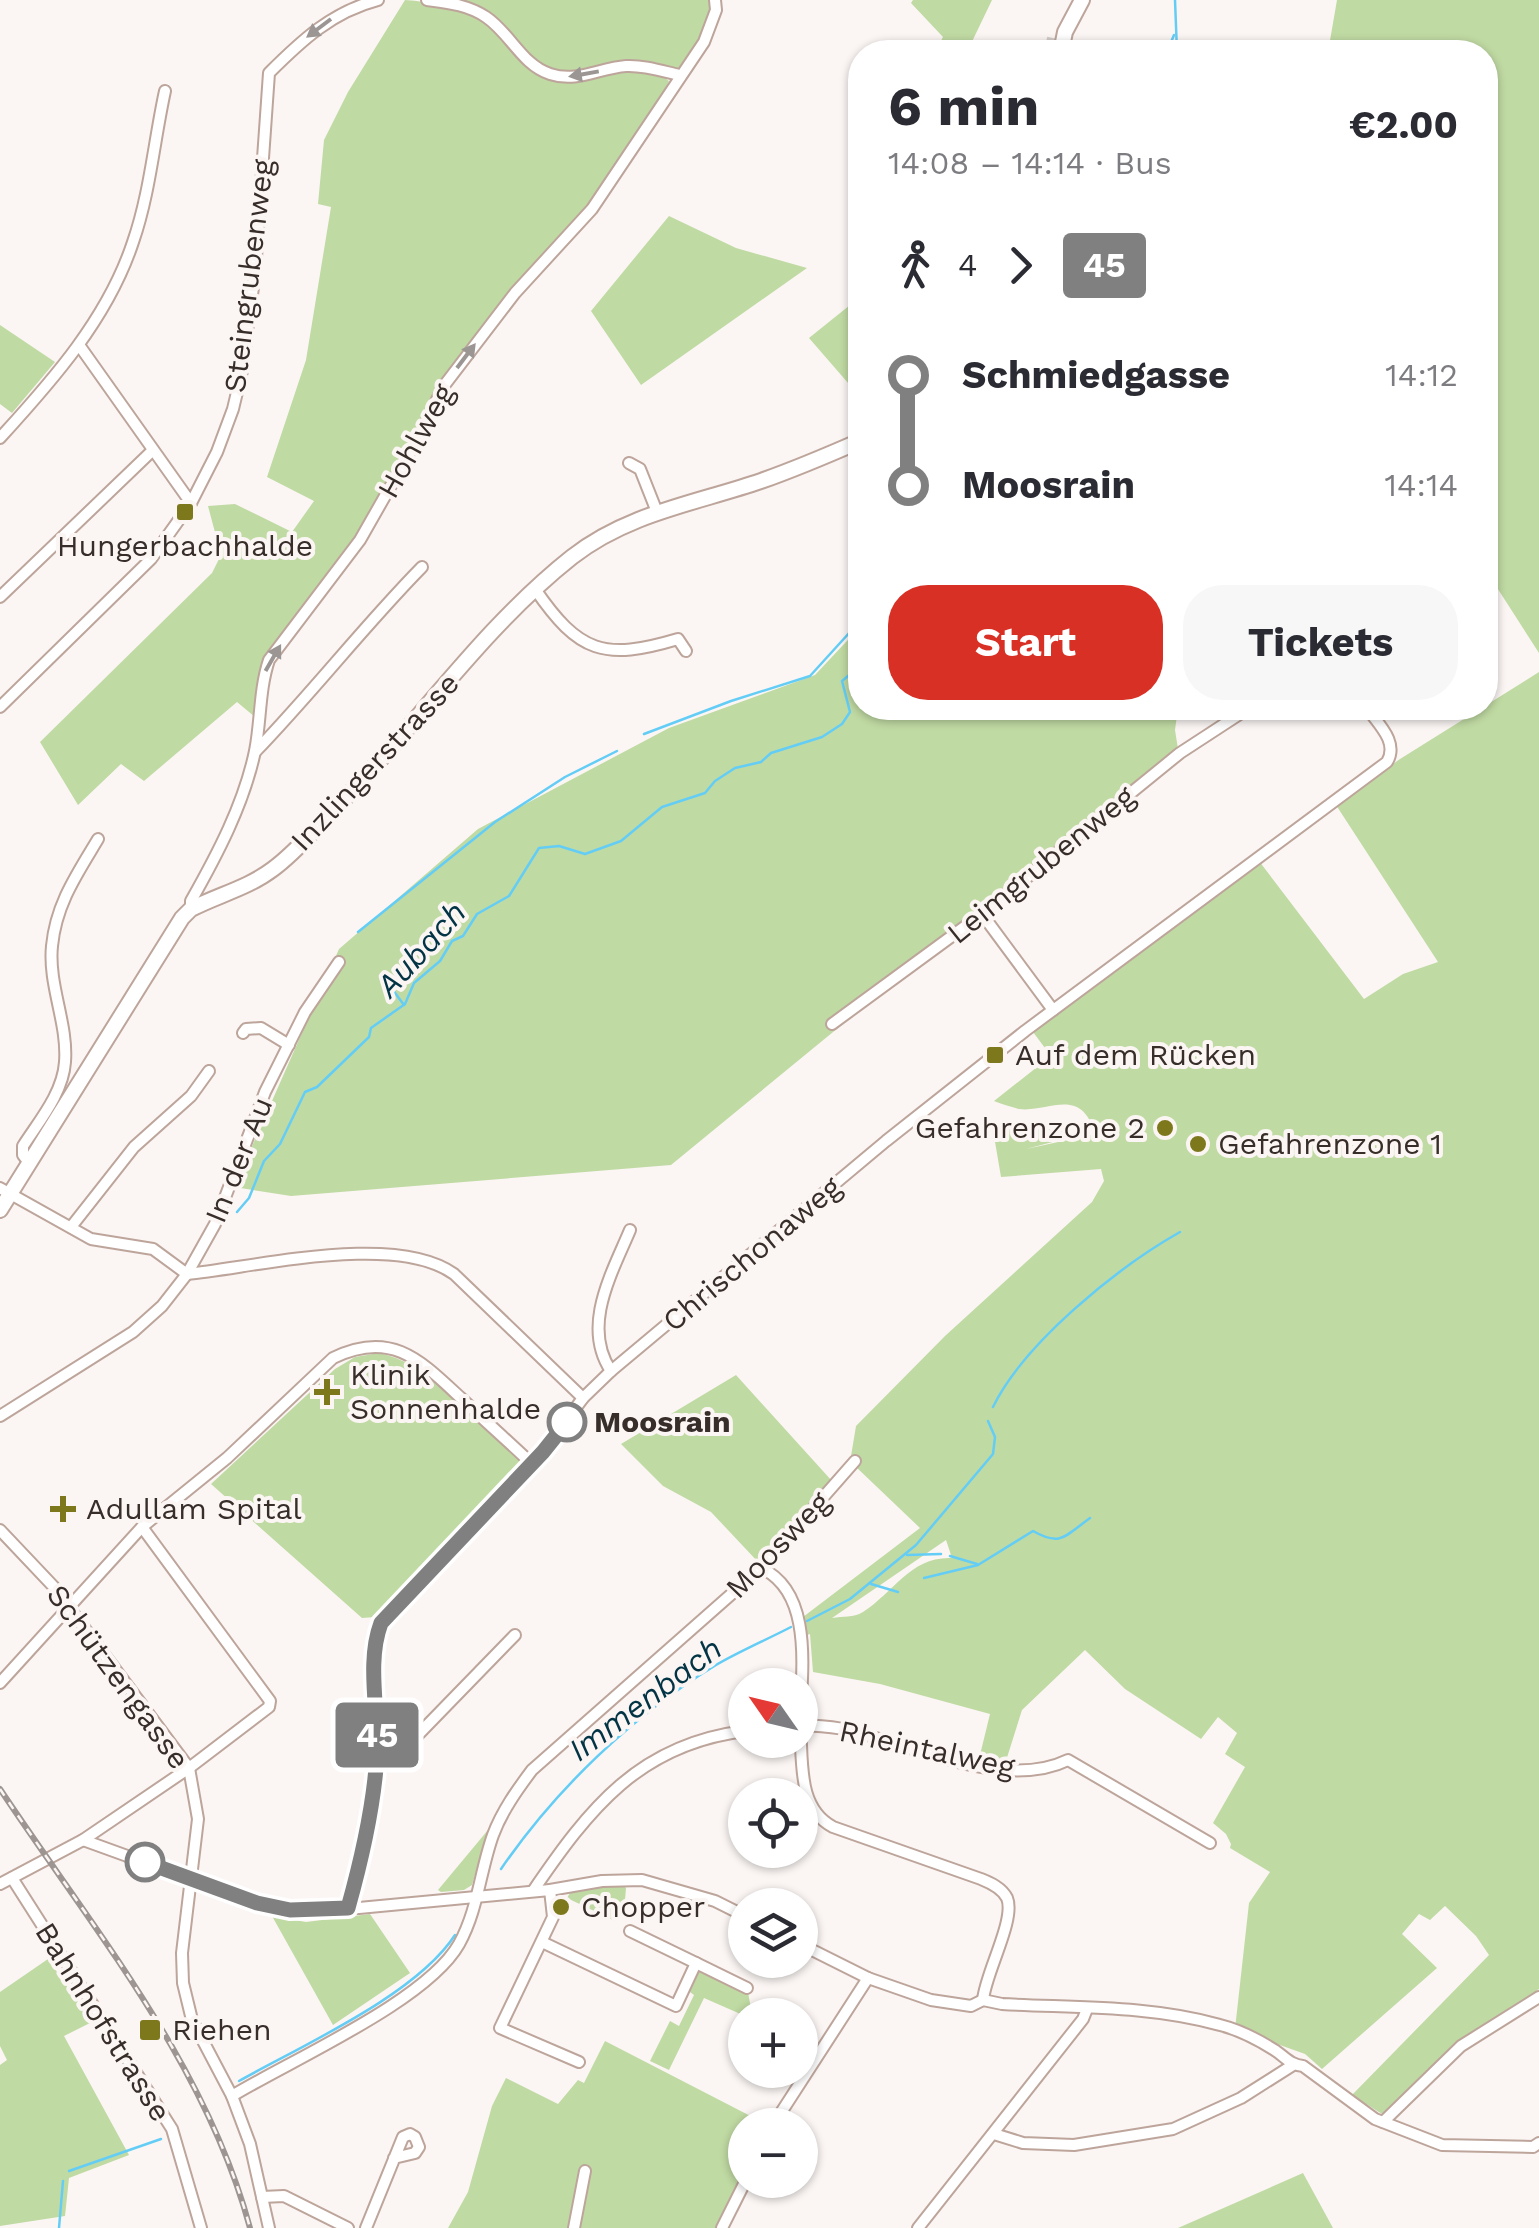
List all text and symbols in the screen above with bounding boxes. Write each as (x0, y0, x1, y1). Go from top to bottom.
one-way arrow (306, 17, 331, 38)
one-way arrow (568, 67, 599, 83)
text: 6 min (888, 74, 1039, 138)
text: €2.00 (1349, 103, 1458, 147)
text: 14:08 – 14:14 · Bus (888, 144, 1172, 182)
street label: Steingrubenweg (217, 157, 280, 395)
icon: walk (888, 238, 943, 293)
icon: forward (993, 238, 1048, 293)
text: 45 (1083, 244, 1126, 286)
text: 4 (958, 246, 978, 284)
one-way arrow (455, 343, 475, 369)
text: Schmiedgasse (962, 353, 1230, 397)
text: 14:12 (1385, 356, 1458, 394)
street label: Hohlweg (370, 378, 461, 504)
text: Moosrain (962, 463, 1135, 507)
text: 14:14 (1384, 466, 1458, 504)
marker: Hungerbachhalde (174, 501, 196, 523)
place label: Hungerbachhalde (57, 528, 313, 563)
button: Start (888, 585, 1163, 700)
button: Tickets (1183, 585, 1458, 700)
one-way arrow (264, 644, 282, 672)
street label: Inzlingerstrasse (283, 666, 466, 858)
street label: Leimgrubenweg (940, 778, 1141, 951)
water label: Aubach (367, 893, 474, 1006)
place label: Auf dem Rücken (1015, 1037, 1256, 1072)
marker: Auf dem Rücken (984, 1044, 1006, 1066)
street label: In der Au (198, 1092, 280, 1228)
place label: Gefahrenzone 2 (915, 1110, 1145, 1145)
marker: Gefahrenzone 2 (1154, 1117, 1176, 1139)
place label: Gefahrenzone 1 (1218, 1126, 1442, 1161)
marker: Gefahrenzone 1 (1187, 1133, 1209, 1155)
street label: Chrischonaweg (656, 1169, 848, 1338)
place label: Klinik Sonnenhalde (350, 1357, 541, 1426)
marker: Klinik Sonnenhalde (314, 1379, 340, 1405)
marker: Moosrain (548, 1403, 586, 1441)
place label: Moosrain (594, 1404, 731, 1439)
street label: Moosweg (718, 1484, 837, 1605)
place label: Adullam Spital (86, 1491, 302, 1526)
marker: Adullam Spital (50, 1496, 76, 1522)
street label: Schützengasse (40, 1578, 197, 1776)
water label: Immenbach (561, 1629, 729, 1769)
north arrow (728, 1668, 818, 1758)
map controls (728, 1668, 818, 2198)
line badge: 45 (332, 1702, 422, 1768)
street label: Rheintalweg (836, 1713, 1018, 1784)
text: 45 (355, 1714, 399, 1756)
button: locate (728, 1778, 818, 1868)
unlabelled marker (126, 1843, 164, 1881)
button: layers (728, 1888, 818, 1978)
place label: Chopper (581, 1889, 705, 1924)
marker: Chopper (550, 1896, 572, 1918)
street label: Bahnhofstrasse (28, 1916, 179, 2128)
button: + (728, 1998, 818, 2088)
place label: Riehen (172, 2012, 272, 2047)
marker: Riehen (137, 2017, 163, 2043)
button: − (728, 2108, 818, 2198)

